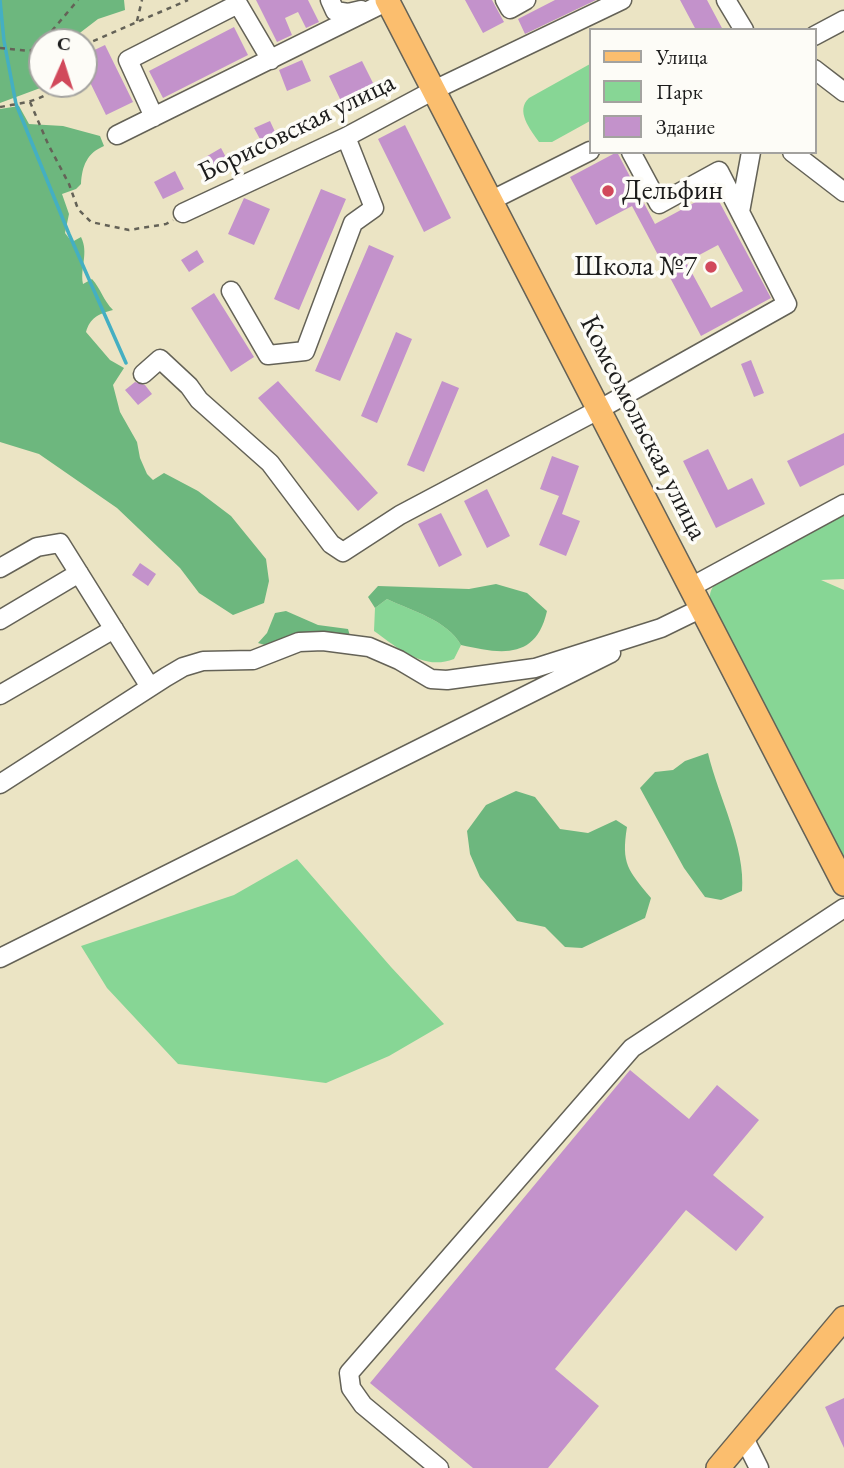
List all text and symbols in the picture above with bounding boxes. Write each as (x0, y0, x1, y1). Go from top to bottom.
north arrow (28, 28, 98, 98)
legend (588, 28, 816, 154)
text: С (57, 31, 71, 56)
text: Улица (656, 43, 708, 70)
street label: Борисовская улица (193, 66, 401, 190)
text: Парк (656, 78, 703, 105)
text: Здание (656, 113, 715, 140)
place label: Дельфин (622, 174, 723, 208)
marker: Дельфин (600, 183, 616, 199)
place label: Школа №7 (574, 250, 697, 284)
marker: Школа №7 (703, 259, 719, 275)
street label: Комсомольская улица (572, 310, 714, 546)

